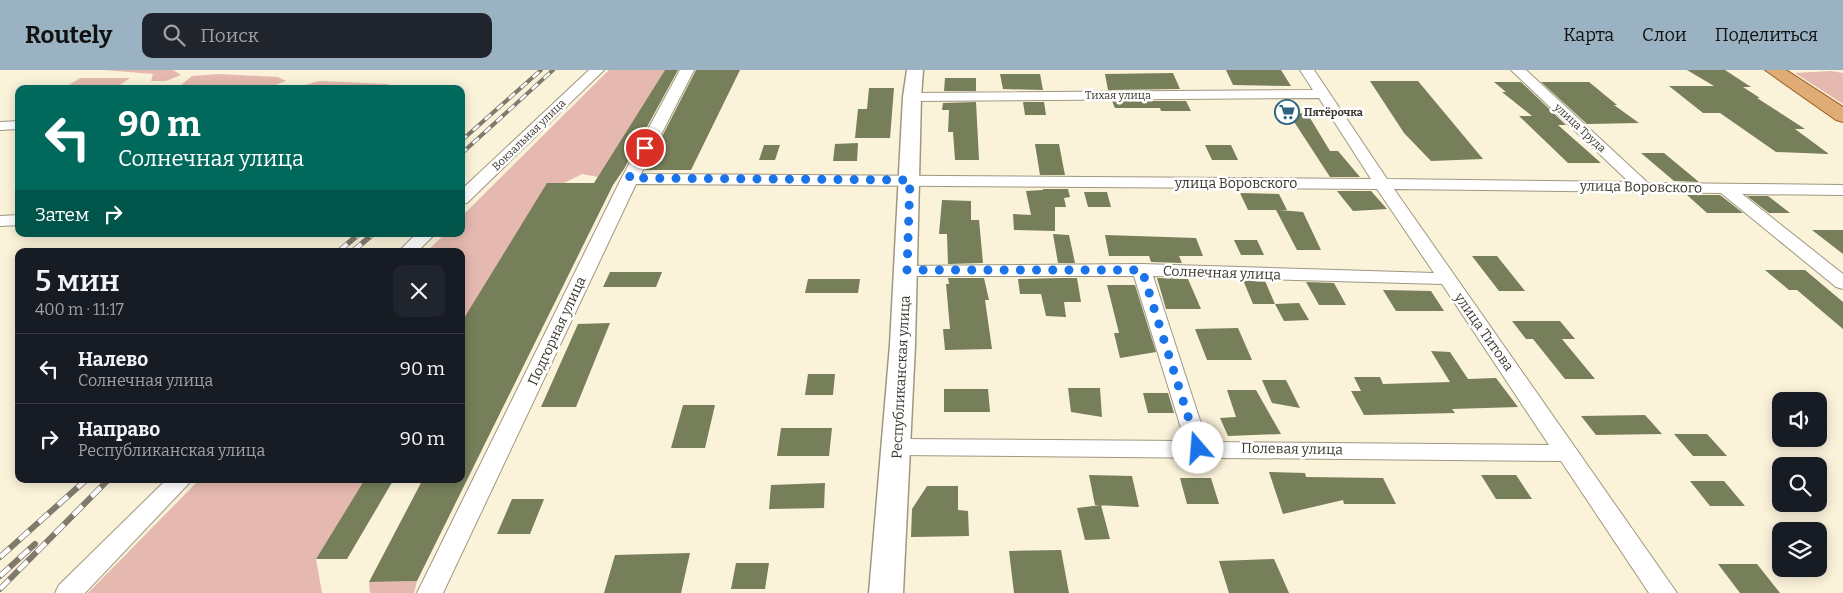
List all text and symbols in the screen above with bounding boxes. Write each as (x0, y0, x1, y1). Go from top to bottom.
search box (142, 13, 492, 58)
text: Routely (25, 21, 112, 49)
icon: search (160, 21, 188, 49)
text: Поиск (200, 24, 259, 47)
text: Карта (1563, 24, 1614, 46)
text: Слои (1642, 24, 1687, 46)
text: Поделиться (1715, 24, 1818, 46)
street label: Тихая улица (1085, 89, 1151, 102)
street label: Вокзальная улица (490, 97, 568, 173)
supermarket icon: Пятёрочка (1274, 99, 1300, 125)
street label: улица Труда (1551, 100, 1608, 155)
text: 90 m (118, 103, 201, 145)
icon: left (35, 105, 100, 170)
place label: Пятёрочка (1304, 106, 1364, 119)
pin (624, 127, 666, 169)
icon: arrive (631, 134, 659, 162)
text: Солнечная улица (118, 145, 304, 172)
street label: улица Воровского (1174, 175, 1297, 192)
street label: улица Воровского (1579, 177, 1702, 197)
icon: right (99, 200, 127, 228)
text: Затем (35, 203, 89, 226)
street label: Солнечная улица (1163, 262, 1282, 284)
text: 5 мин (35, 263, 120, 299)
button: close (393, 265, 445, 317)
street label: Подгорная улица (524, 273, 590, 388)
street label: улица Титова (1450, 289, 1517, 375)
street label: Республиканская улица (888, 294, 914, 459)
text: 400 m · 11:17 (35, 300, 124, 319)
text: Налево (78, 348, 148, 371)
icon: left (35, 355, 63, 383)
text: 90 m (400, 357, 445, 380)
text: Солнечная улица (78, 371, 213, 390)
map controls (1772, 392, 1827, 577)
button: sound (1772, 392, 1827, 447)
text: Направо (78, 418, 160, 441)
position arrow (1171, 421, 1223, 473)
icon: right (35, 425, 63, 453)
text: 90 m (400, 427, 445, 450)
street label: Полевая улица (1241, 440, 1343, 458)
text: Республиканская улица (78, 441, 265, 460)
button: search (1772, 457, 1827, 512)
button: layers (1772, 522, 1827, 577)

